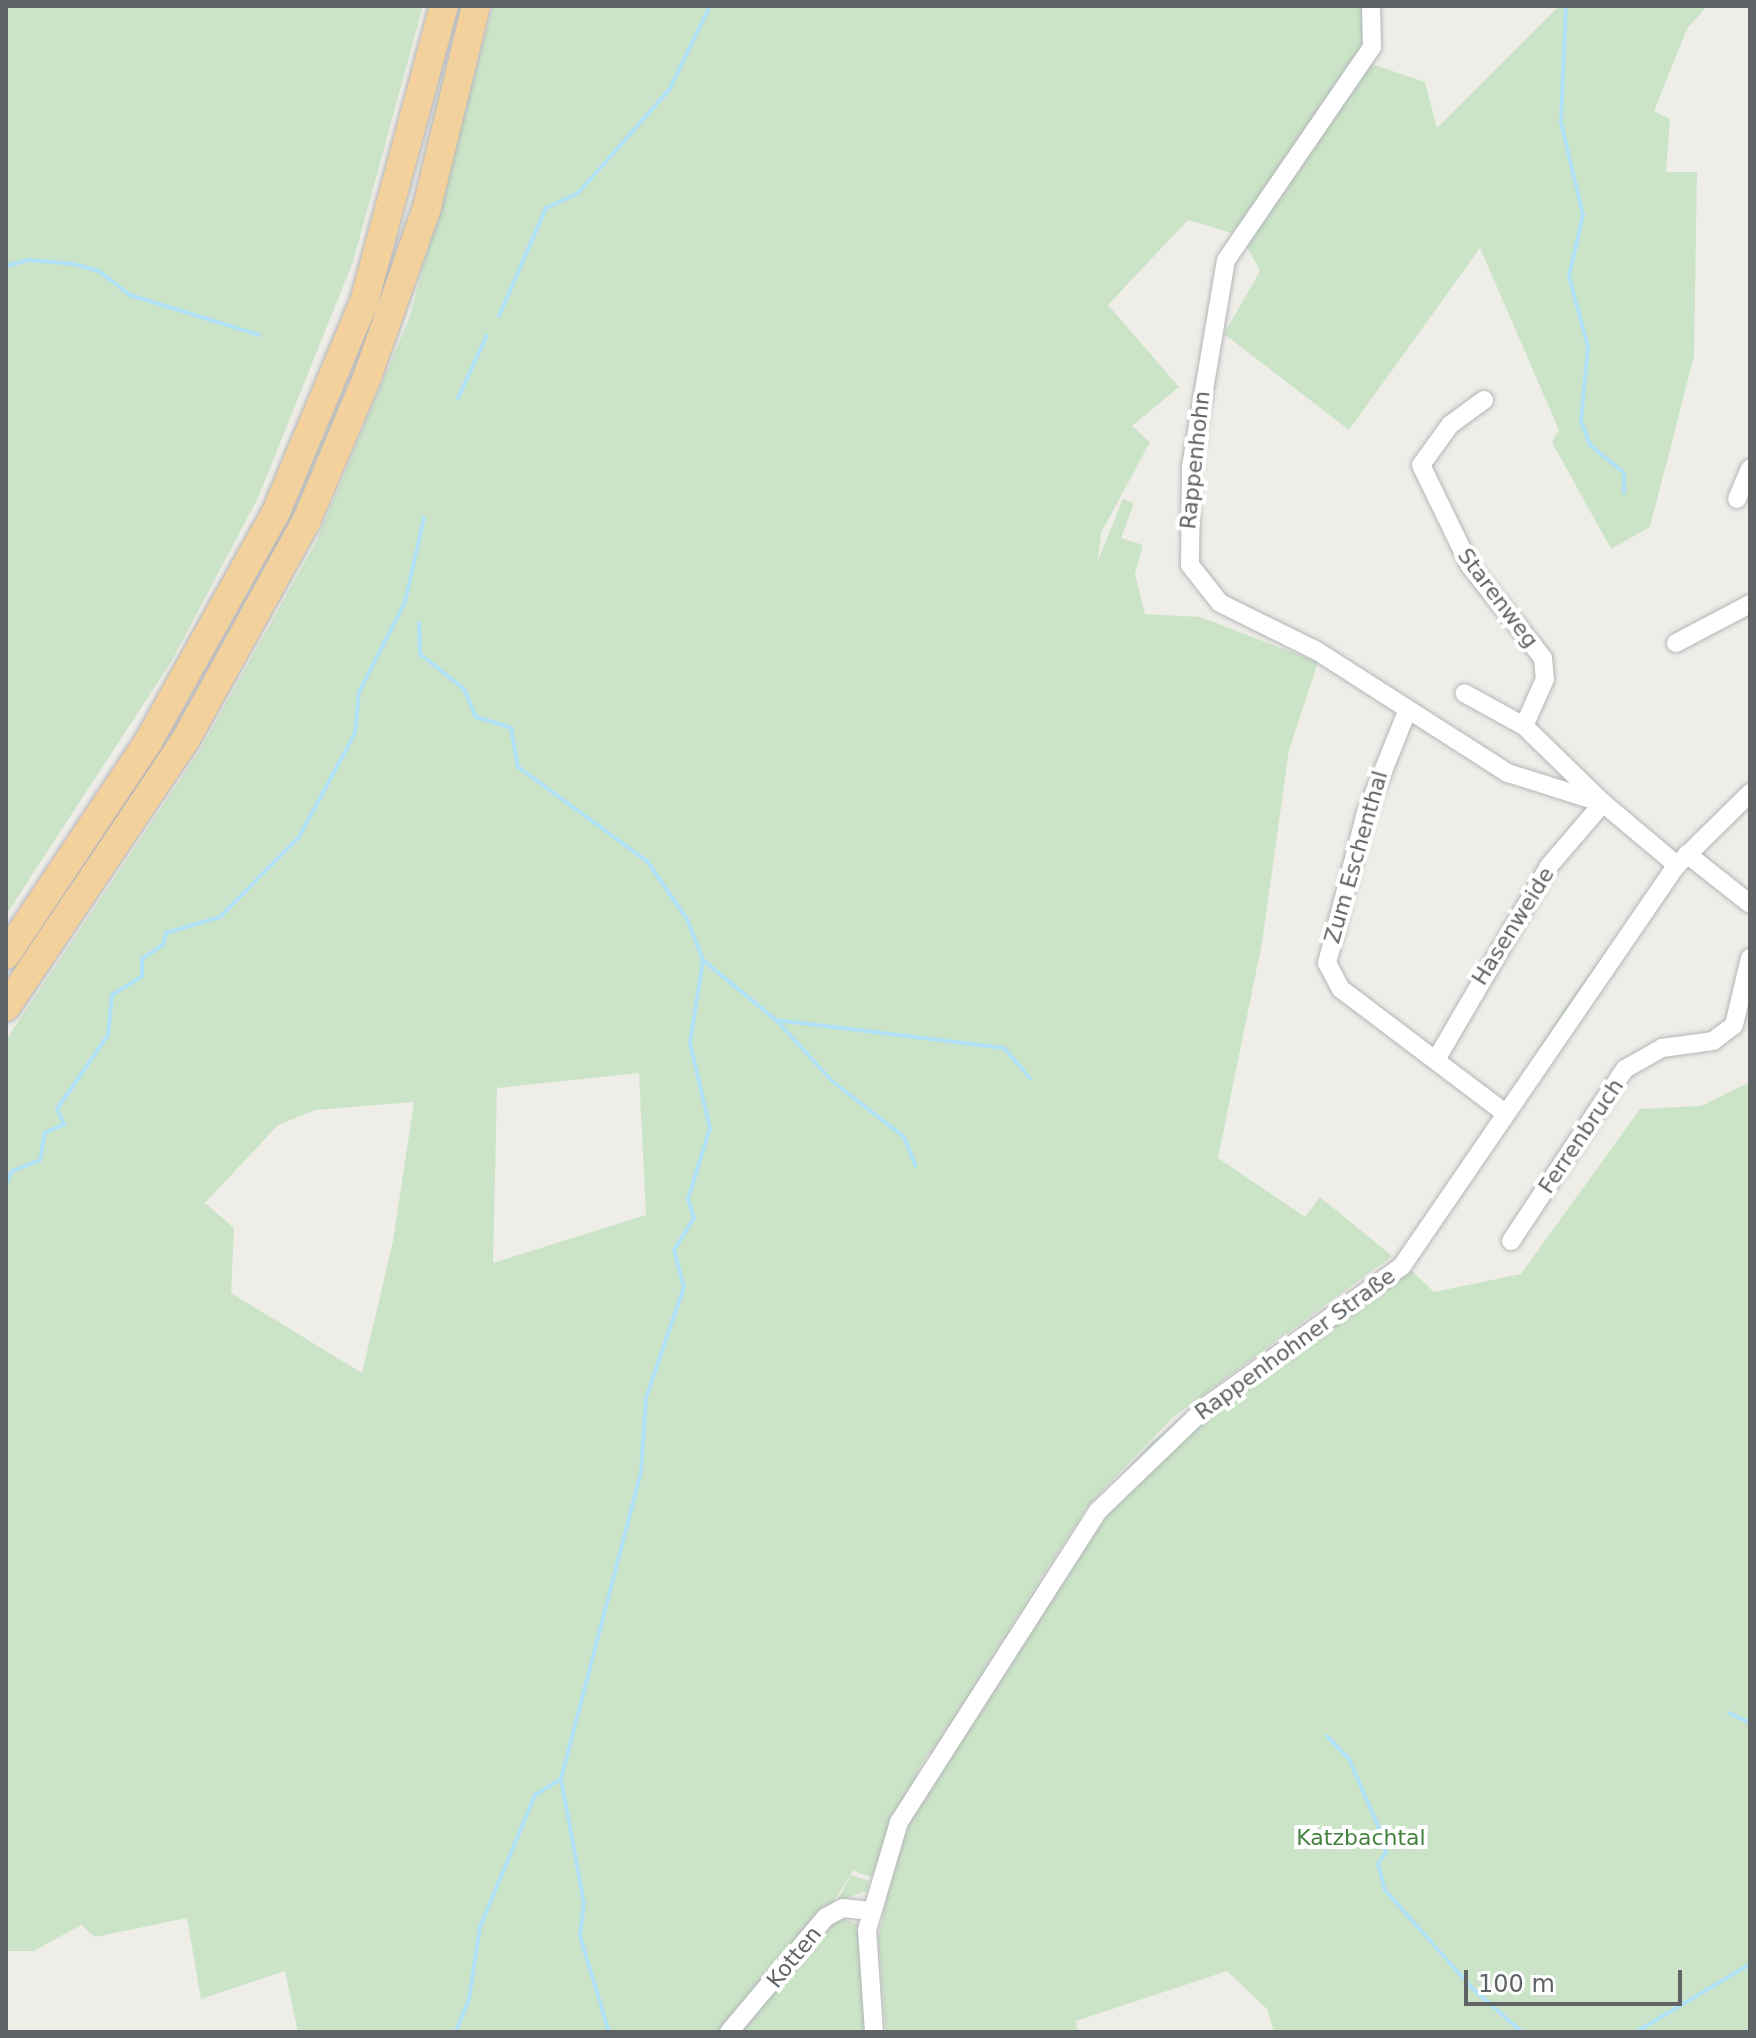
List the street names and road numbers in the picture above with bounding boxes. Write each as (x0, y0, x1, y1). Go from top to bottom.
street label: Rappenhohn (1175, 390, 1215, 530)
street label: Starenweg (1452, 543, 1544, 653)
street label: Zum Eschenthal (1319, 768, 1393, 946)
street label: Hasenweide (1466, 862, 1560, 990)
street label: Ferrenbruch (1533, 1074, 1629, 1198)
street label: Rappenhohner Straße (1190, 1262, 1400, 1426)
street label: Kotten (761, 1921, 827, 1993)

